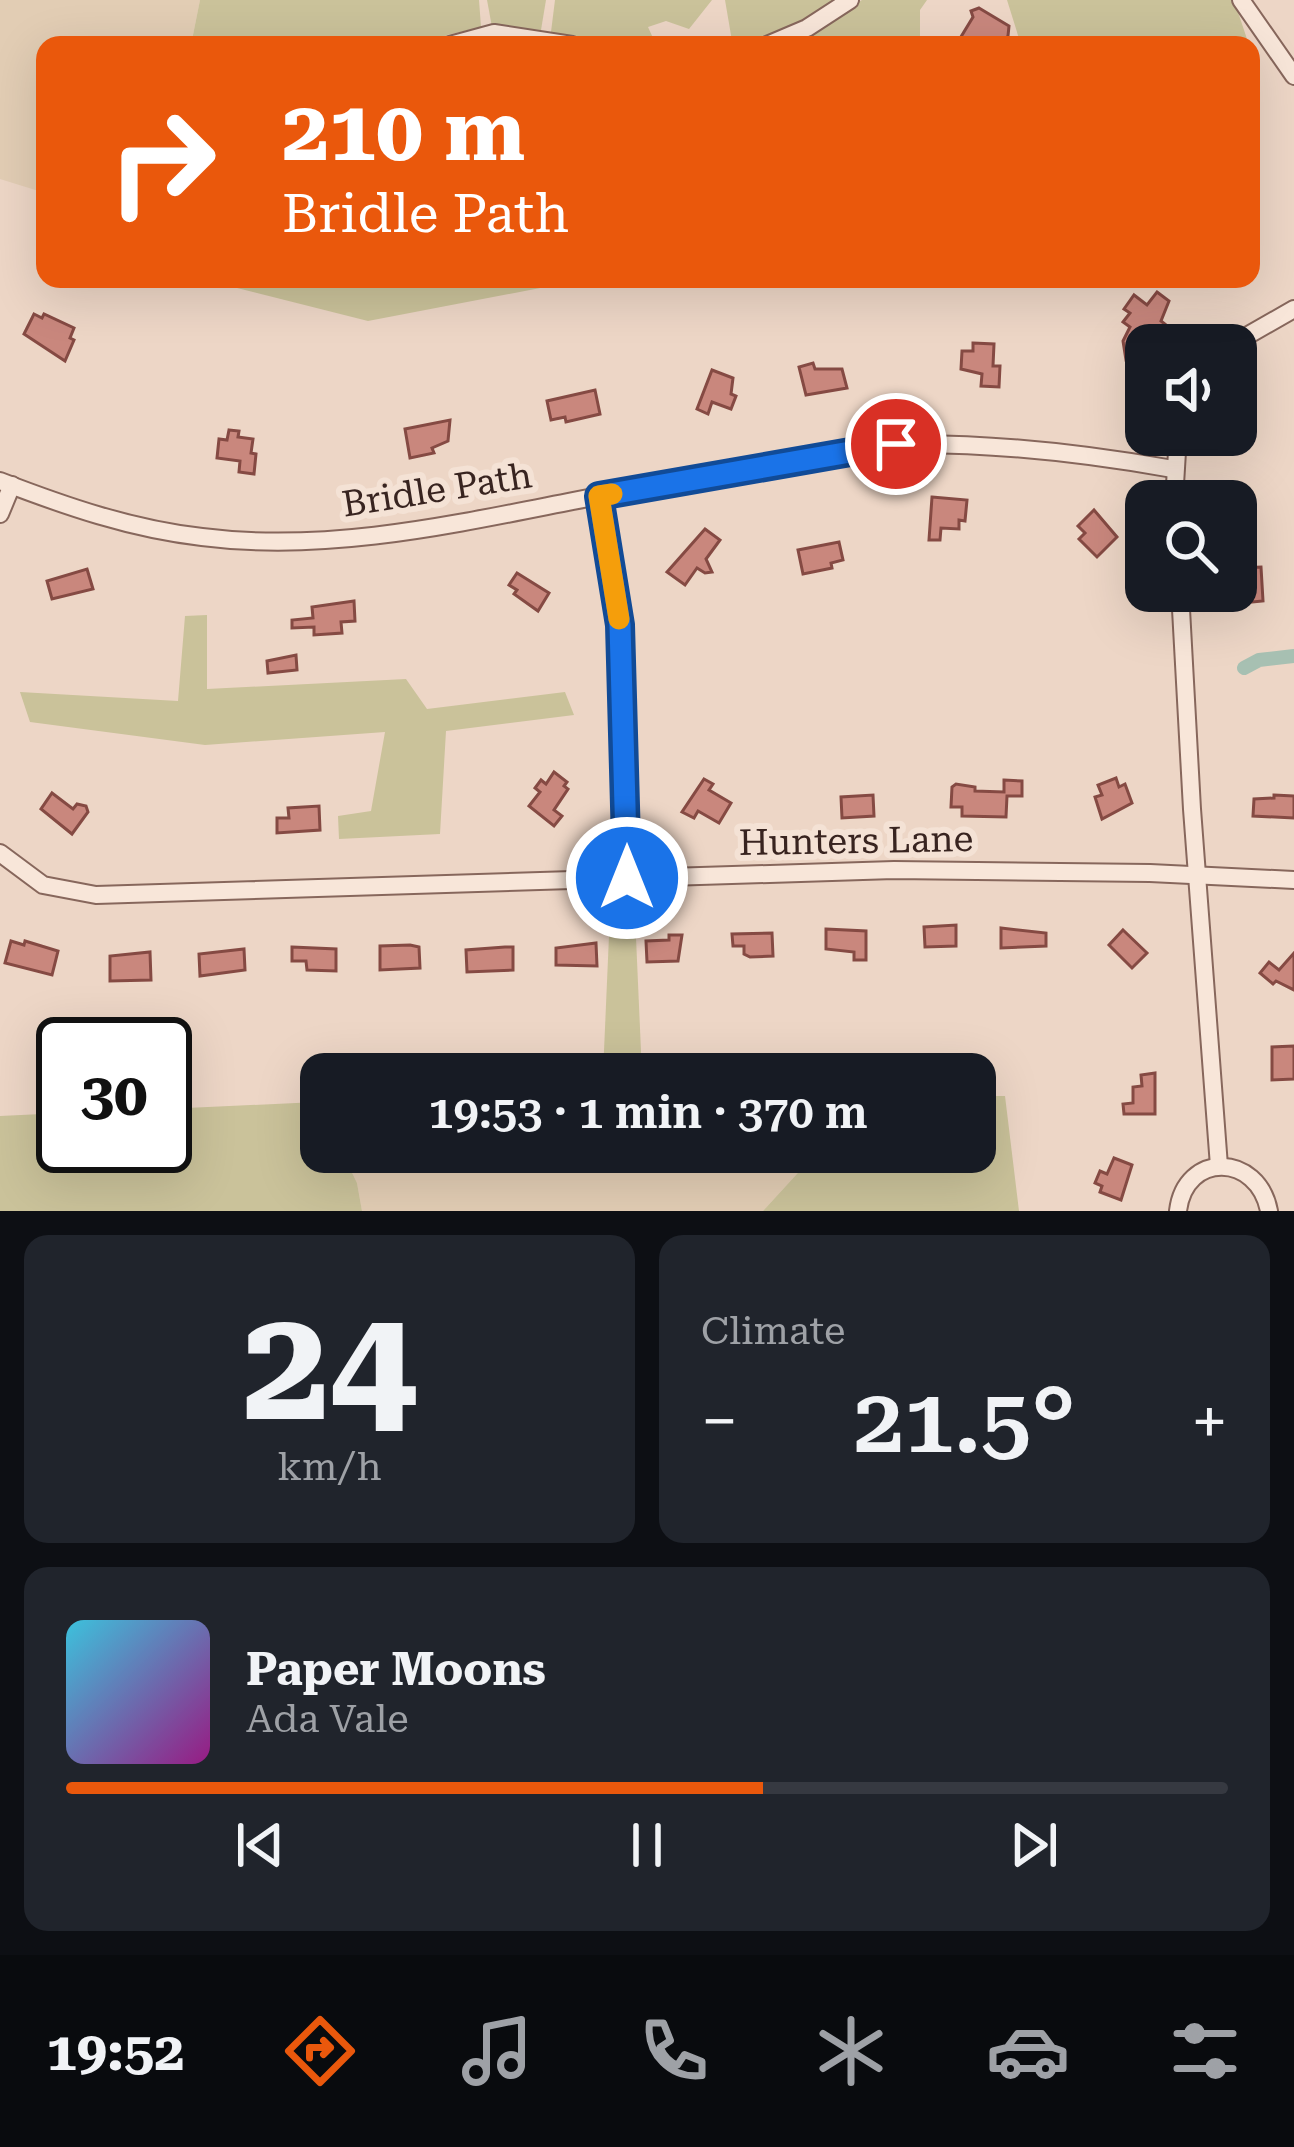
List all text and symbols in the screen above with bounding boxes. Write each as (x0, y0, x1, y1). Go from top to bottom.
text: 210 m (282, 82, 525, 180)
icon: right (84, 84, 240, 240)
text: Bridle Path (282, 182, 569, 245)
map controls (1125, 324, 1257, 612)
button: sound (1125, 324, 1257, 456)
pin (845, 393, 947, 495)
icon: arrive (863, 411, 929, 477)
street label: Bridle Path (339, 454, 535, 526)
button: search (1125, 480, 1257, 612)
position arrow (564, 815, 690, 941)
street label: Hunters Lane (738, 818, 974, 864)
speed limit sign: 30 (36, 1017, 192, 1173)
text: 19:53 · 1 min · 370 m (428, 1086, 868, 1139)
text: 24 (242, 1274, 417, 1457)
text: Climate (701, 1308, 845, 1354)
text: 21.5° (853, 1369, 1076, 1474)
text: − (701, 1383, 738, 1460)
text: + (1191, 1383, 1228, 1460)
text: km/h (277, 1444, 382, 1490)
text: Paper Moons (246, 1643, 546, 1696)
text: Ada Vale (246, 1696, 409, 1742)
icon: previous (227, 1812, 293, 1878)
icon: pause (614, 1812, 680, 1878)
icon: next (1001, 1812, 1067, 1878)
icon: directions (278, 2009, 362, 2093)
icon: music (455, 2009, 539, 2093)
icon: phone (632, 2009, 716, 2093)
icon: climate (809, 2009, 893, 2093)
icon: car (986, 2009, 1070, 2093)
icon: filters (1163, 2009, 1247, 2093)
text: 19:52 (47, 2020, 184, 2083)

